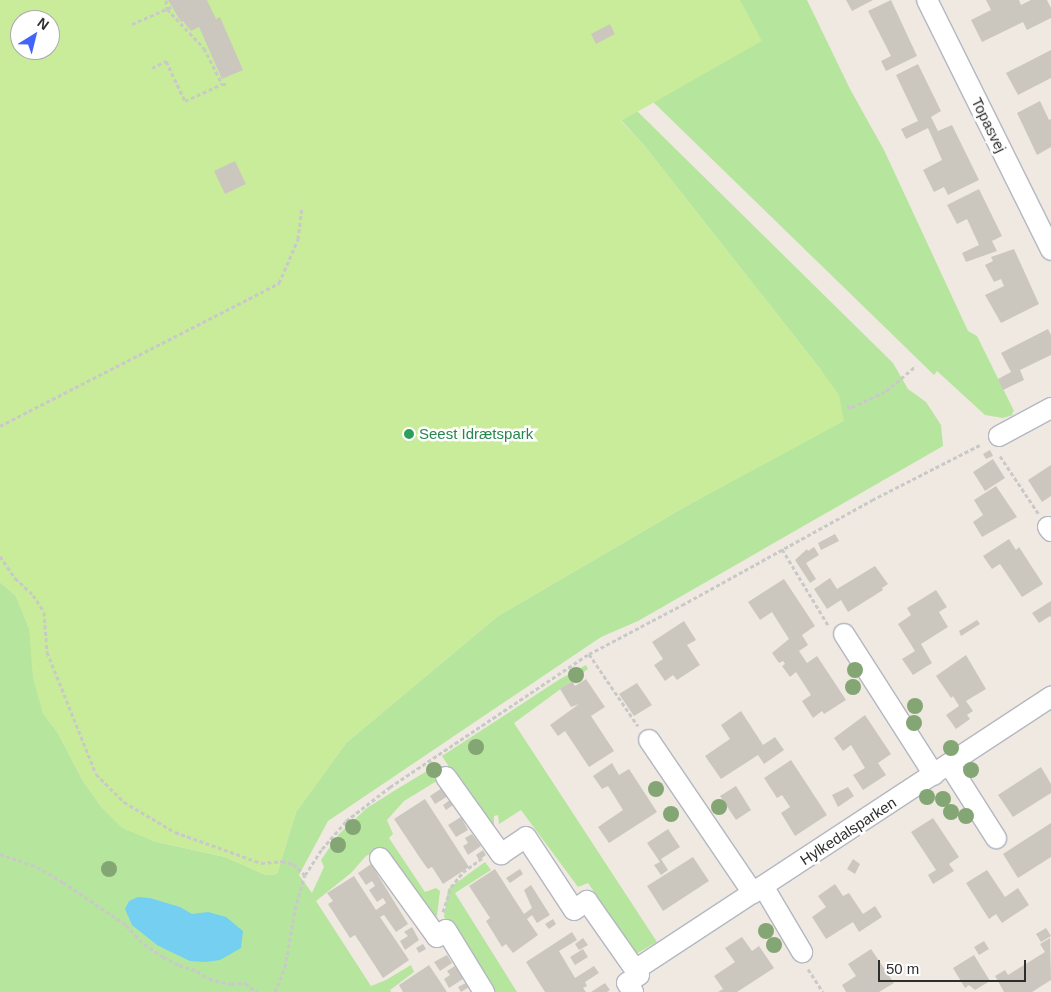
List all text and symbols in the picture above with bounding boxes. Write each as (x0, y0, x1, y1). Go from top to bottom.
north arrow (10, 10, 60, 60)
text: N (34, 14, 52, 33)
street label: Topasvej (968, 94, 1010, 156)
place label: Seest Idrætspark (419, 425, 533, 443)
marker: Seest Idrætspark (403, 428, 415, 440)
street label: Hylkedalsparken (797, 793, 899, 869)
scale bar (881, 950, 1028, 982)
text: 50 m (886, 960, 919, 977)

